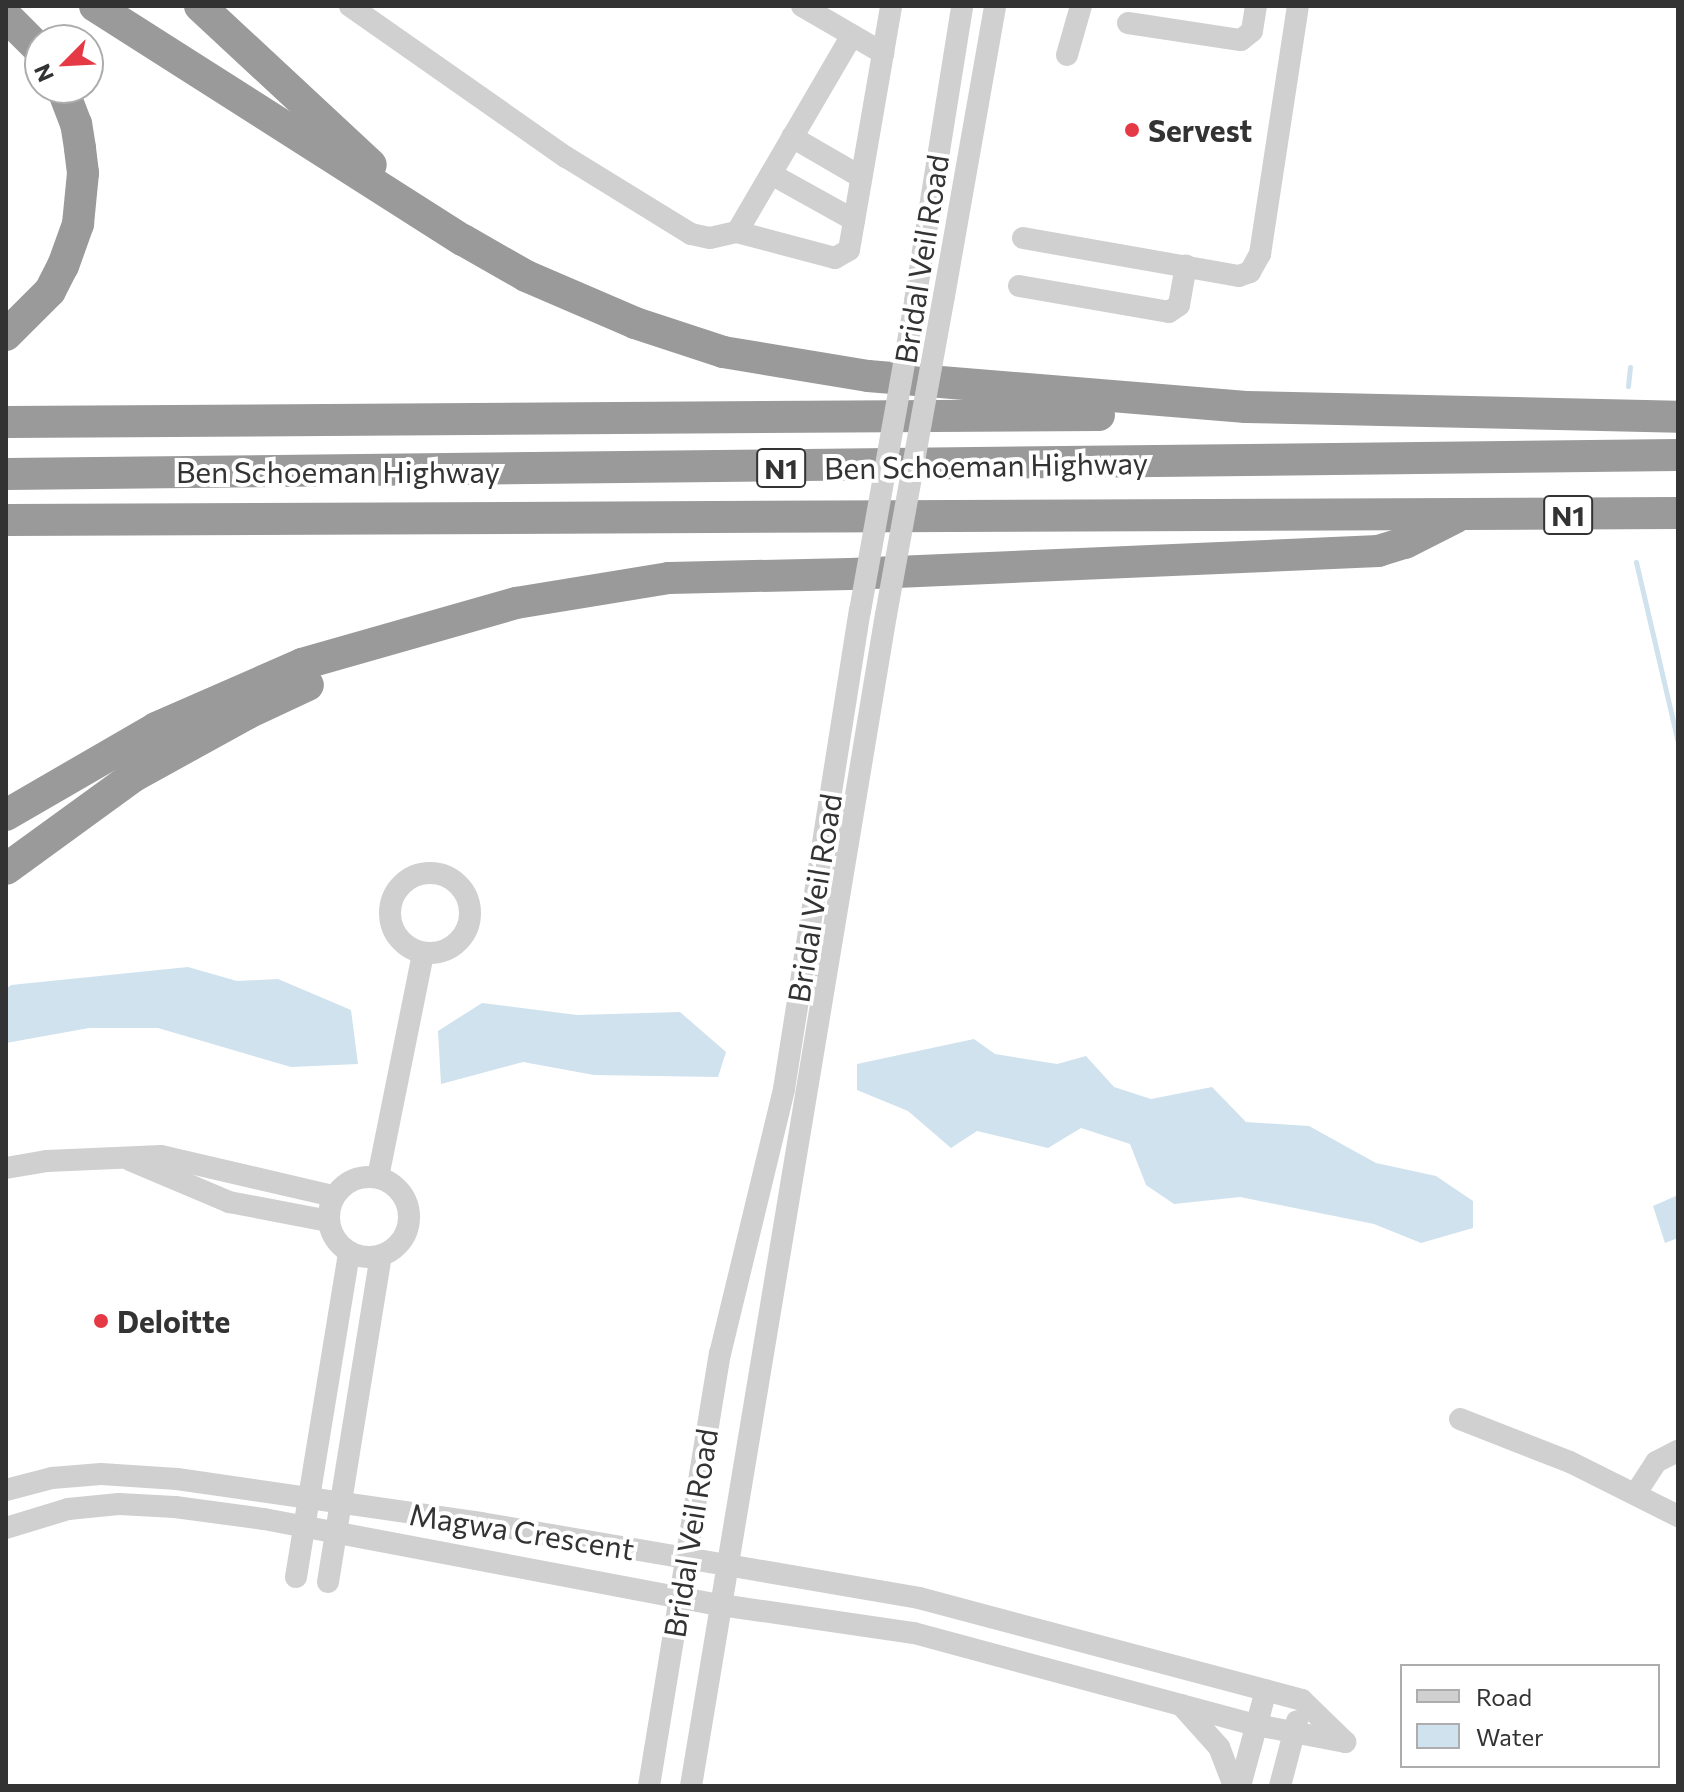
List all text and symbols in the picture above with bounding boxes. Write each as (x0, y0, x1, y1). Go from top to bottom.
north arrow (24, 24, 104, 104)
text: N (28, 60, 59, 86)
place label: Servest (1148, 112, 1252, 148)
marker: Servest (1123, 121, 1141, 139)
street label: Bridal Veil Road (887, 152, 955, 366)
road number: N1 (755, 444, 807, 492)
street label: Ben Schoeman Highway (824, 444, 1148, 486)
street label: Ben Schoeman Highway (176, 453, 500, 489)
road number: N1 (1542, 491, 1594, 539)
street label: Bridal Veil Road (780, 791, 848, 1005)
place label: Deloitte (117, 1303, 230, 1339)
marker: Deloitte (92, 1312, 110, 1330)
street label: Bridal Veil Road (656, 1426, 724, 1640)
street label: Magwa Crescent (407, 1495, 637, 1567)
legend (1400, 1664, 1660, 1768)
text: Road (1476, 1682, 1532, 1711)
text: Water (1476, 1722, 1544, 1751)

